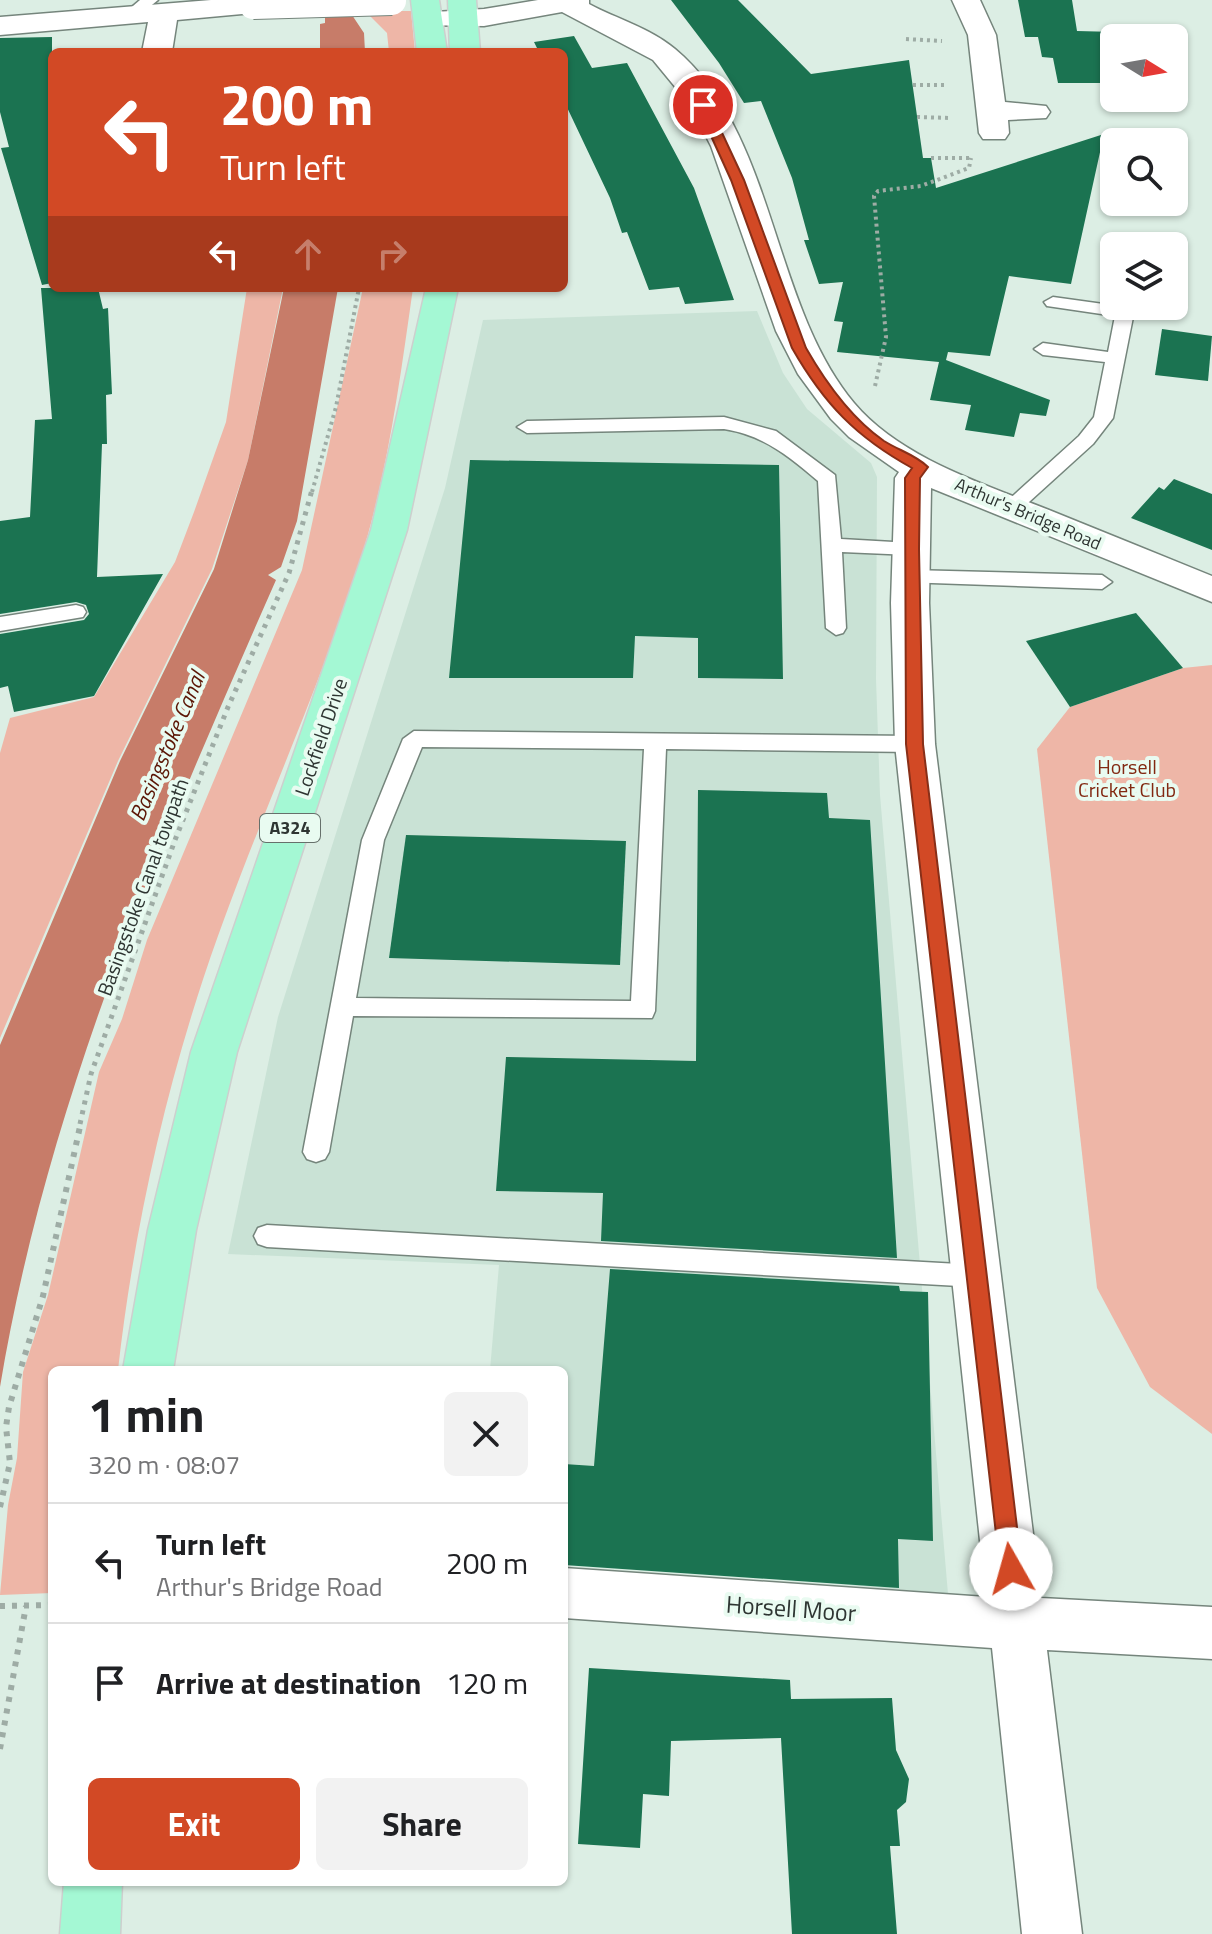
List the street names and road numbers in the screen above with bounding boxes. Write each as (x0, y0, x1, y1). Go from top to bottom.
street label: Arthur's Bridge Road (951, 470, 1106, 557)
street label: Lockfield Drive (286, 674, 355, 800)
street label: Basingstoke Canal towpath (89, 774, 196, 1000)
road number: A324 (260, 814, 320, 842)
street label: Horsell Moor (725, 1585, 857, 1631)

